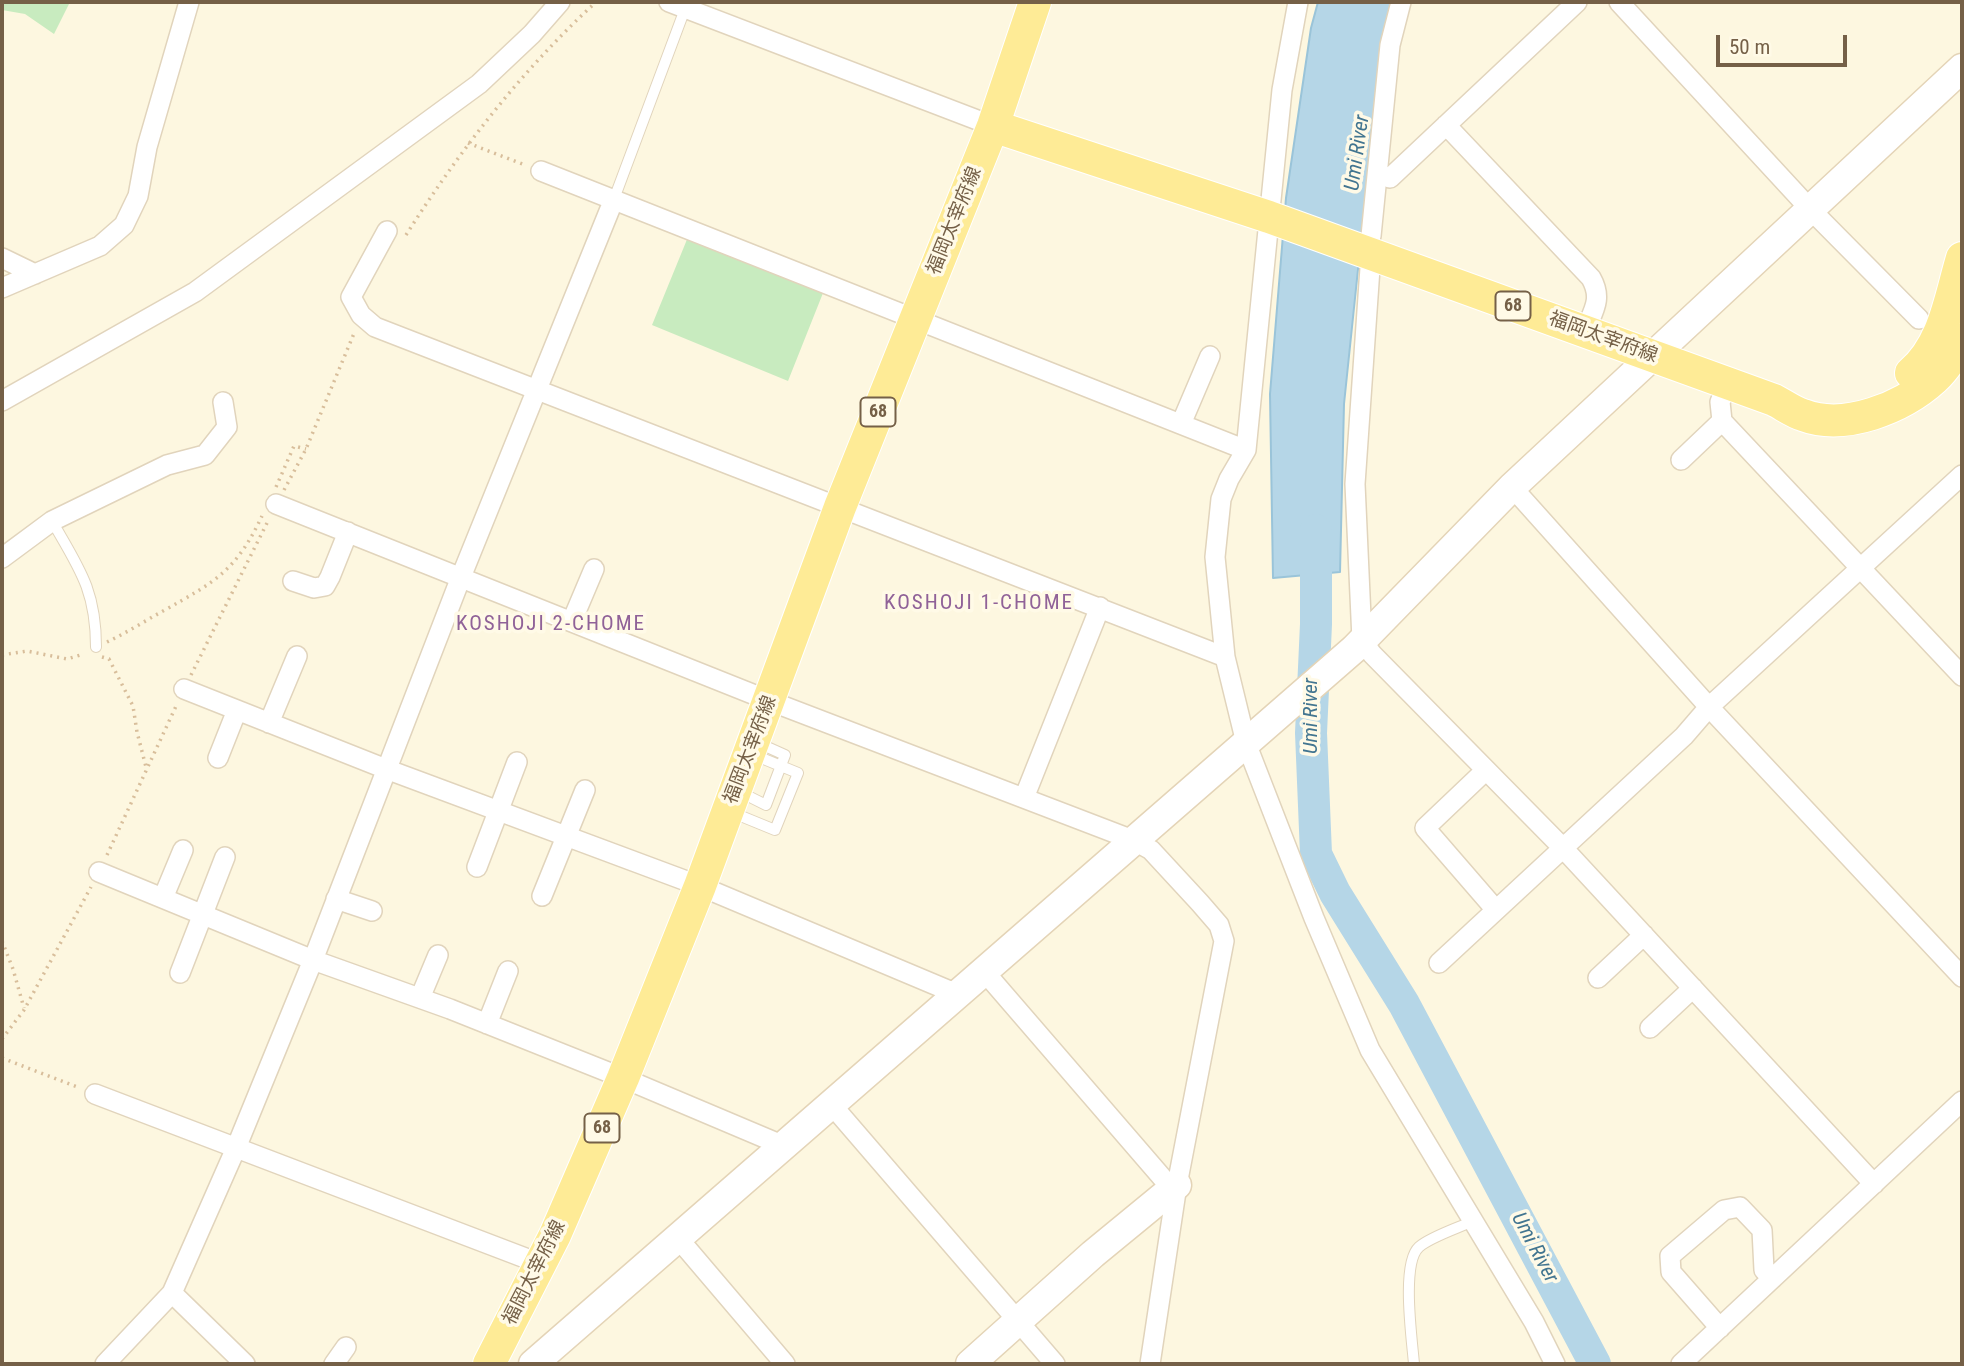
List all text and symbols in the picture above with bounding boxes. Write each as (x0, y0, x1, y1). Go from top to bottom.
scale bar (1719, 21, 1850, 65)
text: 50 m (1729, 35, 1770, 59)
water label: Umi River (1340, 114, 1376, 192)
street label: 福岡太宰府線 (923, 164, 987, 278)
road number: 68 (1496, 292, 1530, 320)
street label: 福岡太宰府線 (1546, 308, 1660, 368)
road number: 68 (860, 398, 896, 426)
district label: KOSHOJI 1-CHOME (886, 591, 1072, 617)
district label: KOSHOJI 2-CHOME (458, 612, 644, 638)
water label: Umi River (1299, 678, 1325, 754)
street label: 福岡太宰府線 (720, 693, 782, 807)
road number: 68 (584, 1114, 620, 1142)
water label: Umi River (1505, 1209, 1563, 1287)
street label: 福岡太宰府線 (499, 1217, 571, 1329)

